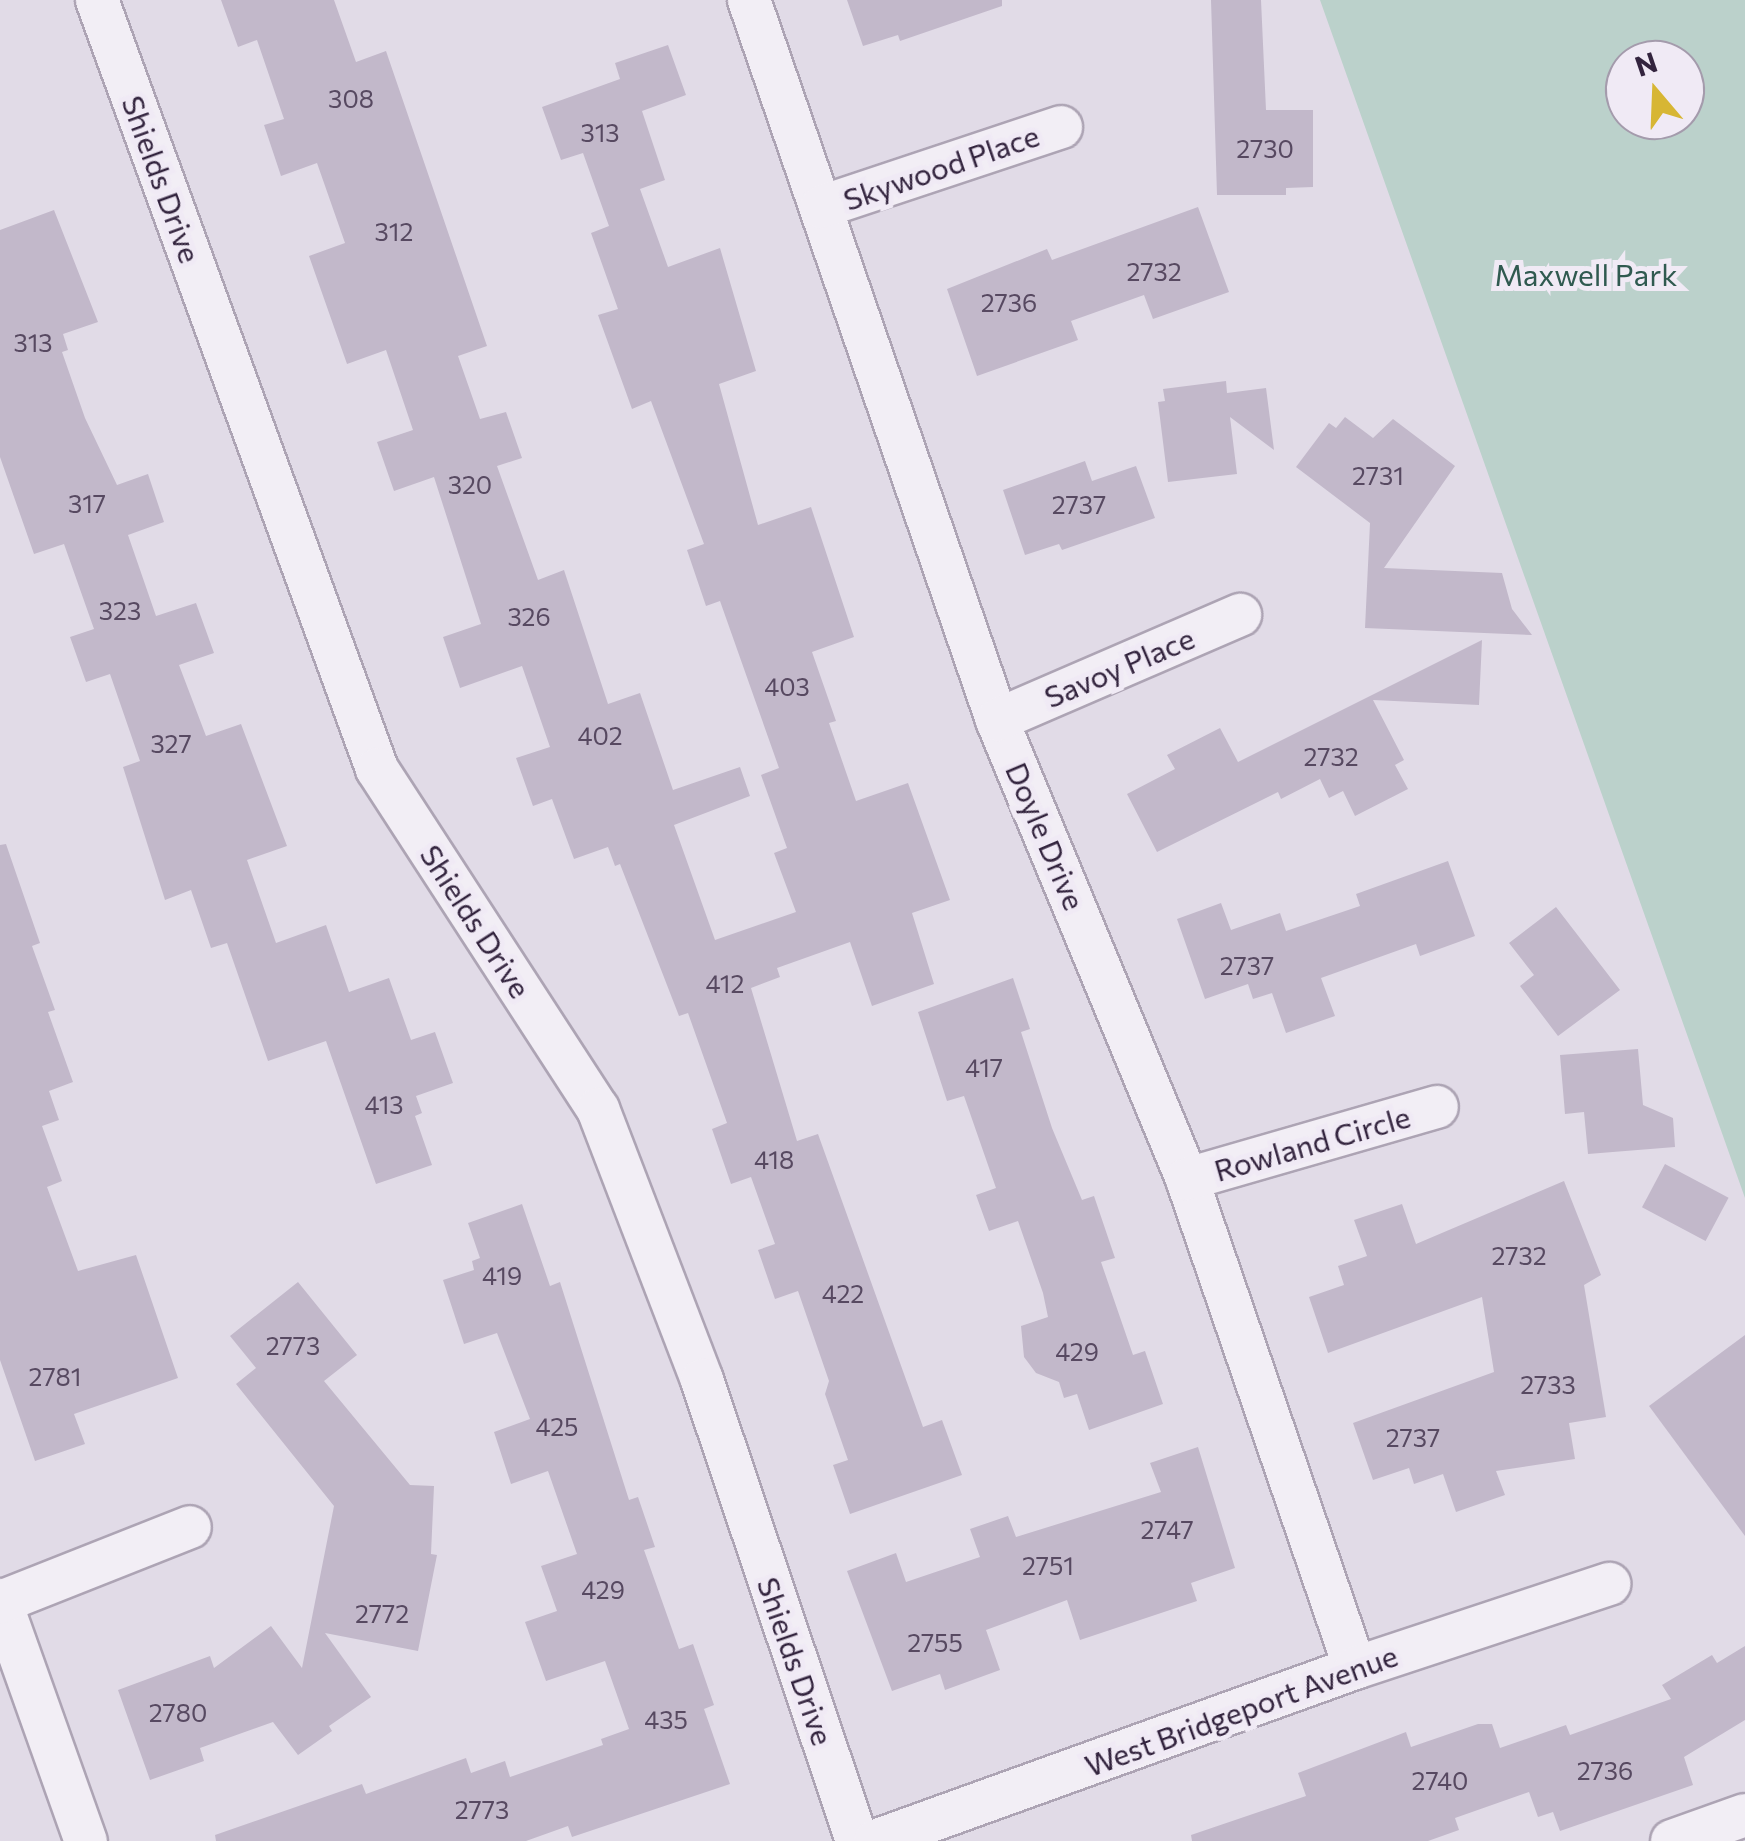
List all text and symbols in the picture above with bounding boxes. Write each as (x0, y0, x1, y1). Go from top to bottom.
north arrow (1605, 40, 1705, 140)
text: N (1630, 44, 1661, 83)
house number: 308 (328, 83, 374, 113)
street label: Shields Drive (115, 91, 209, 267)
house number: 313 (580, 117, 620, 147)
street label: Skywood Place (838, 117, 1044, 217)
house number: 2730 (1236, 133, 1294, 163)
house number: 312 (375, 216, 413, 246)
house number: 2732 (1126, 256, 1182, 286)
park label: Maxwell Park (1494, 256, 1678, 292)
house number: 2736 (981, 287, 1037, 317)
house number: 313 (13, 327, 53, 357)
house number: 2731 (1352, 460, 1404, 490)
house number: 320 (448, 469, 492, 499)
house number: 317 (68, 488, 106, 518)
house number: 2737 (1052, 489, 1106, 519)
house number: 323 (99, 595, 141, 625)
house number: 326 (507, 601, 551, 631)
street label: Savoy Place (1039, 619, 1199, 715)
house number: 403 (764, 671, 810, 701)
house number: 402 (577, 720, 623, 750)
house number: 327 (150, 728, 192, 758)
house number: 2732 (1303, 741, 1359, 771)
street label: Doyle Drive (999, 757, 1093, 915)
street label: Shields Drive (413, 838, 539, 1004)
house number: 2737 (1220, 950, 1274, 980)
house number: 412 (706, 968, 744, 998)
house number: 417 (965, 1052, 1003, 1082)
house number: 413 (364, 1089, 404, 1119)
street label: Rowland Circle (1210, 1098, 1414, 1188)
house number: 418 (754, 1144, 794, 1174)
house number: 2732 (1491, 1240, 1547, 1270)
house number: 419 (482, 1260, 522, 1290)
house number: 422 (822, 1278, 864, 1308)
house number: 2773 (266, 1330, 320, 1360)
house number: 429 (1055, 1336, 1099, 1366)
house number: 2781 (29, 1361, 81, 1391)
house number: 2733 (1520, 1369, 1576, 1399)
house number: 425 (536, 1411, 578, 1441)
house number: 2737 (1386, 1422, 1440, 1452)
house number: 2747 (1140, 1514, 1194, 1544)
house number: 2751 (1022, 1550, 1074, 1580)
street label: Shields Drive (750, 1572, 842, 1750)
house number: 429 (581, 1574, 625, 1604)
house number: 2772 (355, 1598, 409, 1628)
house number: 2755 (907, 1627, 963, 1657)
street label: West Bridgeport Avenue (1080, 1637, 1402, 1783)
house number: 2780 (149, 1697, 207, 1727)
house number: 435 (644, 1704, 688, 1734)
house number: 2736 (1577, 1755, 1633, 1785)
house number: 2740 (1412, 1765, 1468, 1795)
house number: 2773 (455, 1794, 509, 1824)

